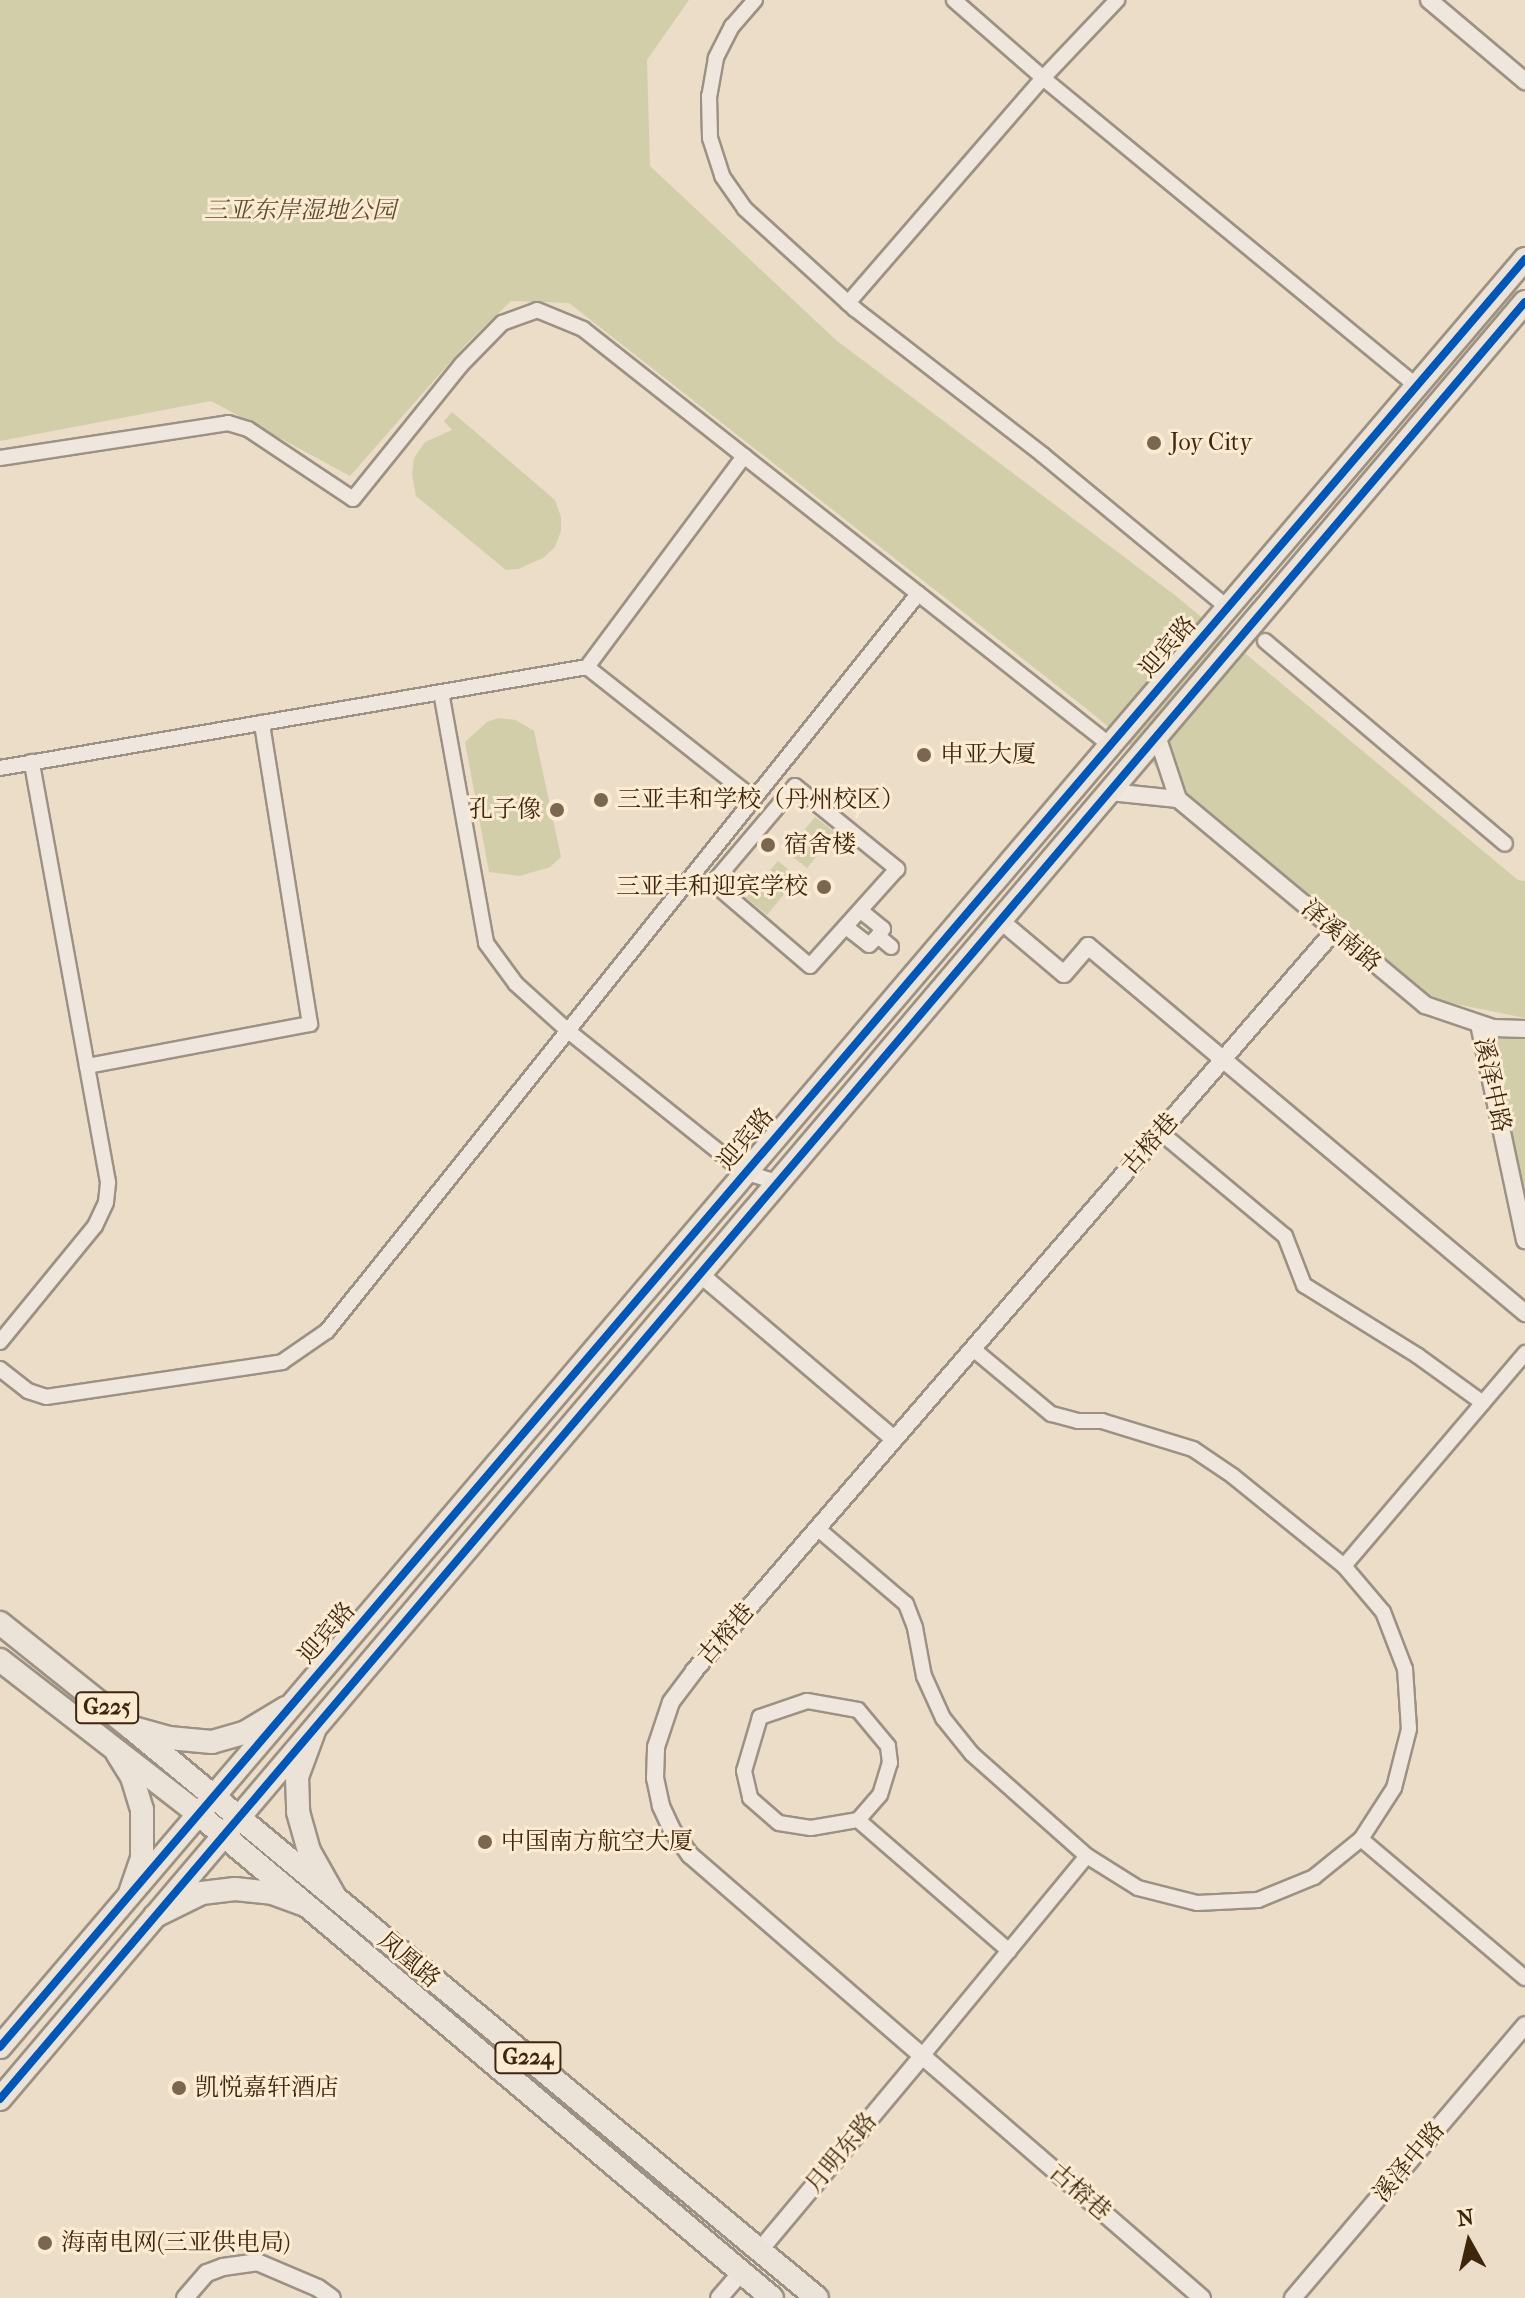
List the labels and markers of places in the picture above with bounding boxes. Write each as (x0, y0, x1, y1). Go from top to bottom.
place label: Joy City (1170, 429, 1252, 457)
marker: Joy City (1145, 434, 1163, 452)
place label: 申亚大厦 (940, 741, 1036, 769)
marker: 申亚大厦 (915, 746, 933, 764)
place label: 三亚丰和学校（丹州校区） (617, 786, 905, 814)
marker: 三亚丰和学校（丹州校区） (592, 791, 610, 809)
place label: 孔子像 (469, 796, 541, 824)
marker: 孔子像 (548, 801, 566, 819)
place label: 宿舍楼 (784, 831, 856, 859)
marker: 宿舍楼 (759, 836, 777, 854)
place label: 三亚丰和迎宾学校 (616, 873, 808, 901)
marker: 三亚丰和迎宾学校 (815, 878, 833, 896)
place label: 中国南方航空大厦 (501, 1828, 693, 1856)
marker: 中国南方航空大厦 (476, 1833, 494, 1851)
place label: 凯悦嘉轩酒店 (195, 2074, 339, 2102)
marker: 凯悦嘉轩酒店 (170, 2079, 188, 2097)
place label: 海南电网(三亚供电局) (61, 2229, 290, 2257)
marker: 海南电网(三亚供电局) (36, 2234, 54, 2252)

